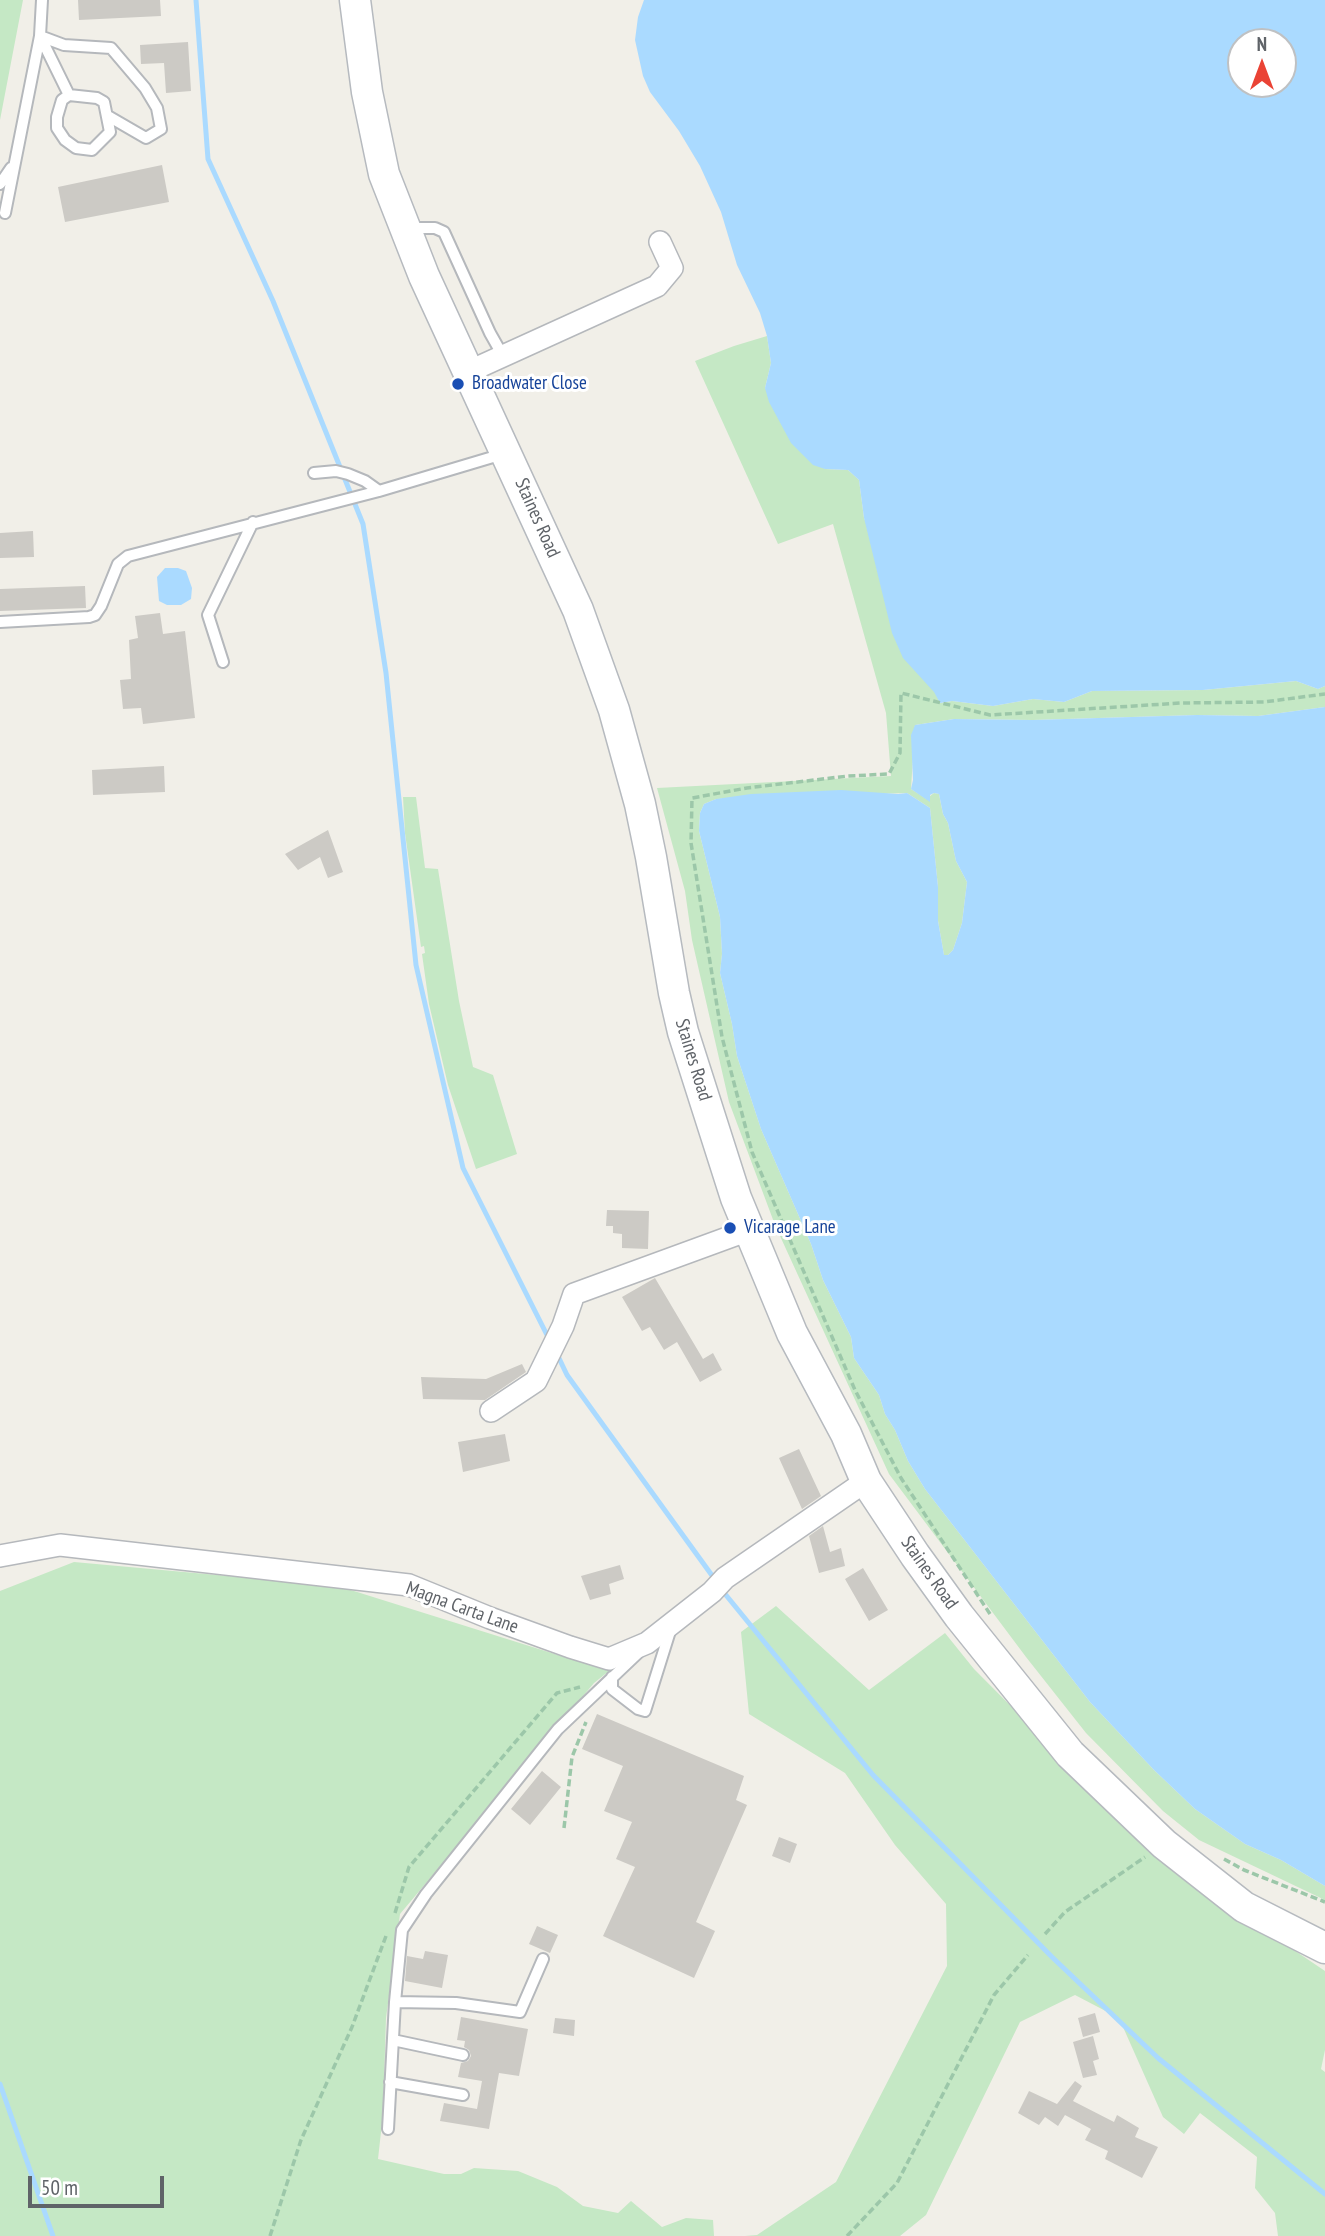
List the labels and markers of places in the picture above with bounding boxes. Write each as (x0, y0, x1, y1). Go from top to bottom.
place label: Broadwater Close (472, 373, 587, 395)
marker: Broadwater Close (450, 376, 466, 392)
place label: Vicarage Lane (744, 1217, 836, 1239)
marker: Vicarage Lane (722, 1220, 738, 1236)

